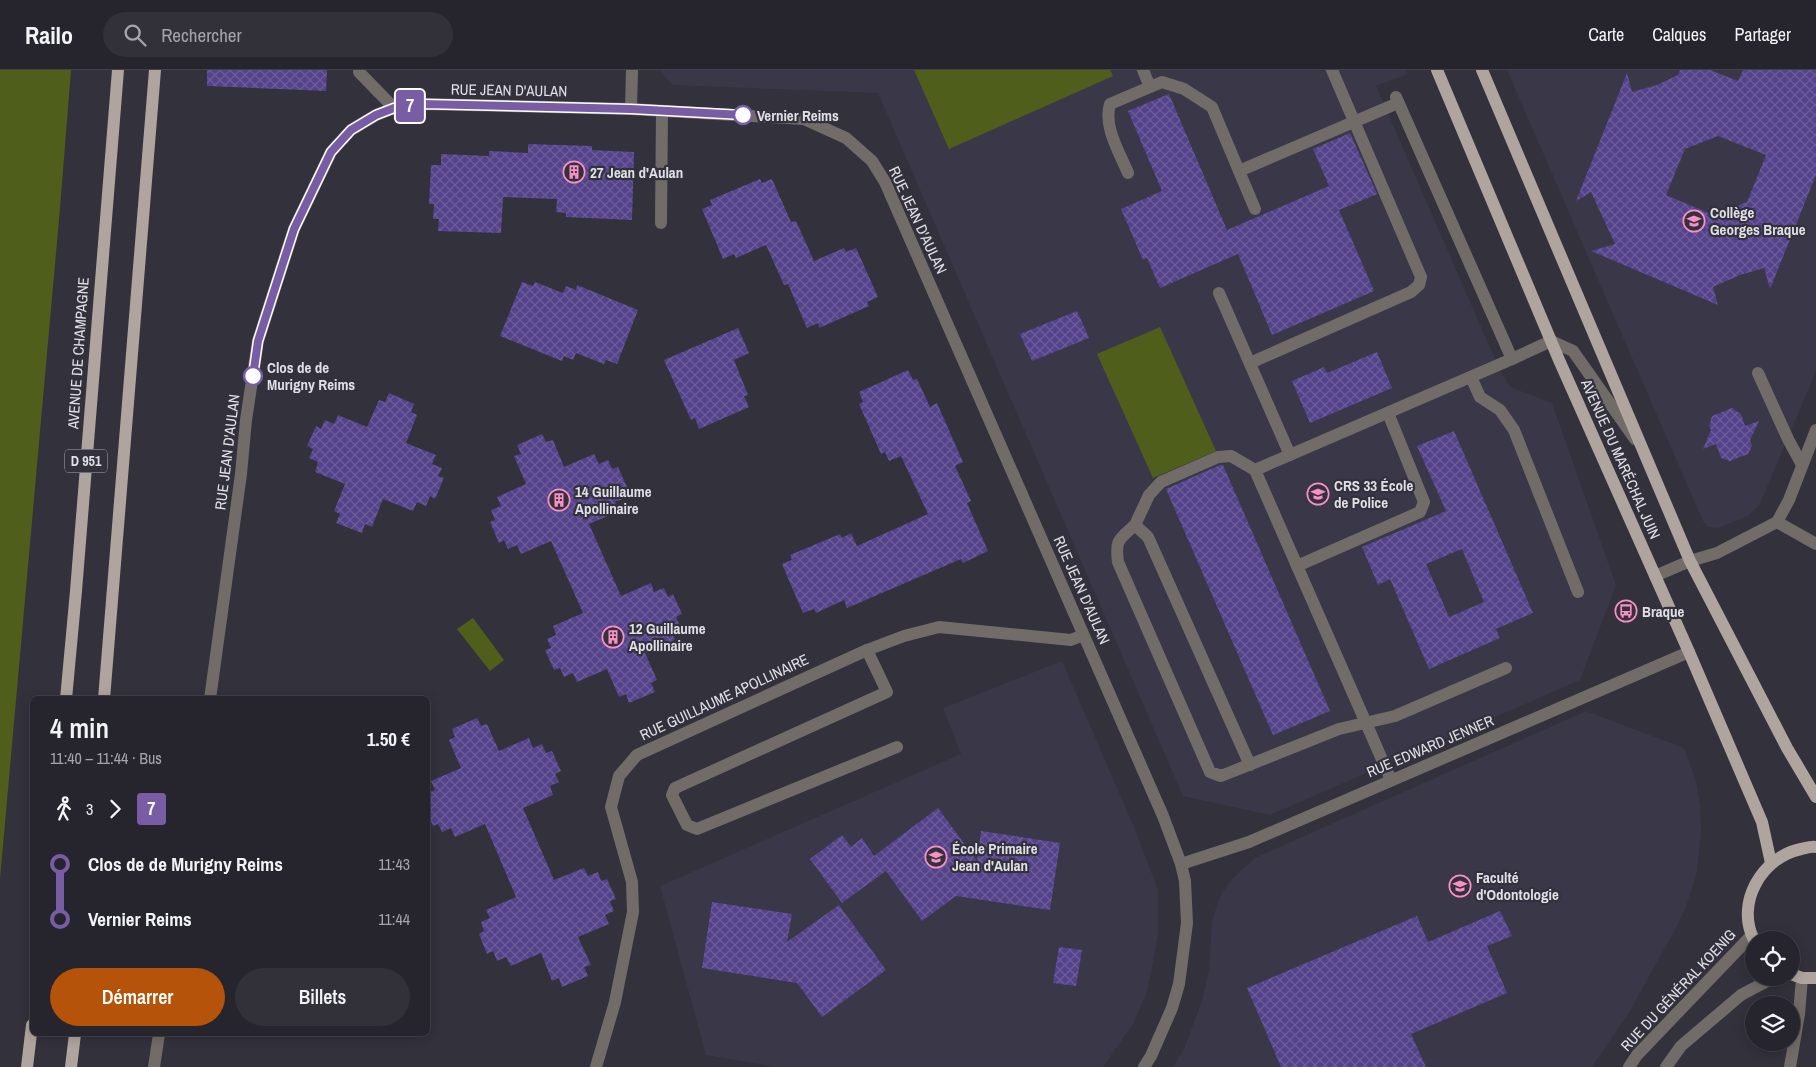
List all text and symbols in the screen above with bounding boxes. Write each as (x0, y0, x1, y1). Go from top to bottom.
search box (103, 12, 453, 57)
text: Railo (25, 19, 73, 51)
icon: search (121, 21, 149, 49)
text: Rechercher (161, 22, 242, 48)
text: Carte (1588, 22, 1624, 47)
text: Calques (1652, 22, 1706, 47)
text: Partager (1734, 22, 1791, 47)
street label: RUE JEAN D'AULAN (451, 78, 567, 102)
line badge: 7 (394, 90, 426, 122)
text: 7 (406, 93, 414, 118)
marker: Vernier Reims (733, 105, 753, 125)
place label: Vernier Reims (757, 105, 839, 126)
building icon: 27 Jean d'Aulan (562, 160, 586, 184)
place label: 27 Jean d'Aulan (590, 162, 683, 183)
street label: RUE JEAN D'AULAN (884, 163, 952, 277)
place label: Collège Georges Braque (1710, 202, 1806, 240)
school or university icon: Collège Georges Braque (1682, 209, 1706, 233)
street label: AVENUE DE CHAMPAGNE (62, 276, 94, 431)
place label: Clos de de Murigny Reims (267, 357, 355, 395)
marker: Clos de de Murigny Reims (243, 366, 263, 386)
street label: AVENUE DU MARÉCHAL JUIN (1576, 375, 1666, 542)
street label: RUE JEAN D'AULAN (209, 393, 245, 511)
road number: D 951 (65, 450, 107, 472)
place label: CRS 33 École de Police (1334, 475, 1413, 513)
place label: 14 Guillaume Apollinaire (575, 481, 652, 519)
school or university icon: CRS 33 École de Police (1306, 482, 1330, 506)
building icon: 14 Guillaume Apollinaire (547, 488, 571, 512)
street label: RUE JEAN D'AULAN (1049, 533, 1115, 647)
bus stop icon: Braque (1614, 599, 1638, 623)
place label: Braque (1642, 601, 1685, 622)
place label: 12 Guillaume Apollinaire (629, 618, 706, 656)
building icon: 12 Guillaume Apollinaire (601, 625, 625, 649)
street label: RUE GUILLAUME APOLLINAIRE (636, 649, 812, 745)
text: 4 min (50, 709, 109, 747)
street label: RUE EDWARD JENNER (1363, 710, 1497, 782)
text: 1.50 € (367, 726, 410, 752)
text: 11:40 – 11:44 · Bus (50, 747, 162, 769)
icon: walk (50, 795, 78, 823)
icon: forward (101, 795, 129, 823)
text: 7 (147, 796, 156, 821)
text: 3 (86, 798, 93, 820)
place label: École Primaire Jean d'Aulan (952, 838, 1038, 876)
school or university icon: École Primaire Jean d'Aulan (924, 845, 948, 869)
text: Clos de de Murigny Reims (88, 851, 283, 877)
text: 11:43 (378, 853, 410, 875)
place label: Faculté d'Odontologie (1476, 867, 1559, 905)
school or university icon: Faculté d'Odontologie (1448, 874, 1472, 898)
text: Vernier Reims (88, 906, 192, 932)
text: 11:44 (378, 908, 410, 930)
street label: RUE DU GÉNÉRAL KOENIG (1616, 924, 1740, 1056)
map controls (1745, 931, 1800, 1051)
button: locate (1745, 931, 1800, 986)
button: Démarrer (50, 968, 225, 1026)
button: Billets (235, 968, 410, 1026)
button: layers (1745, 996, 1800, 1051)

